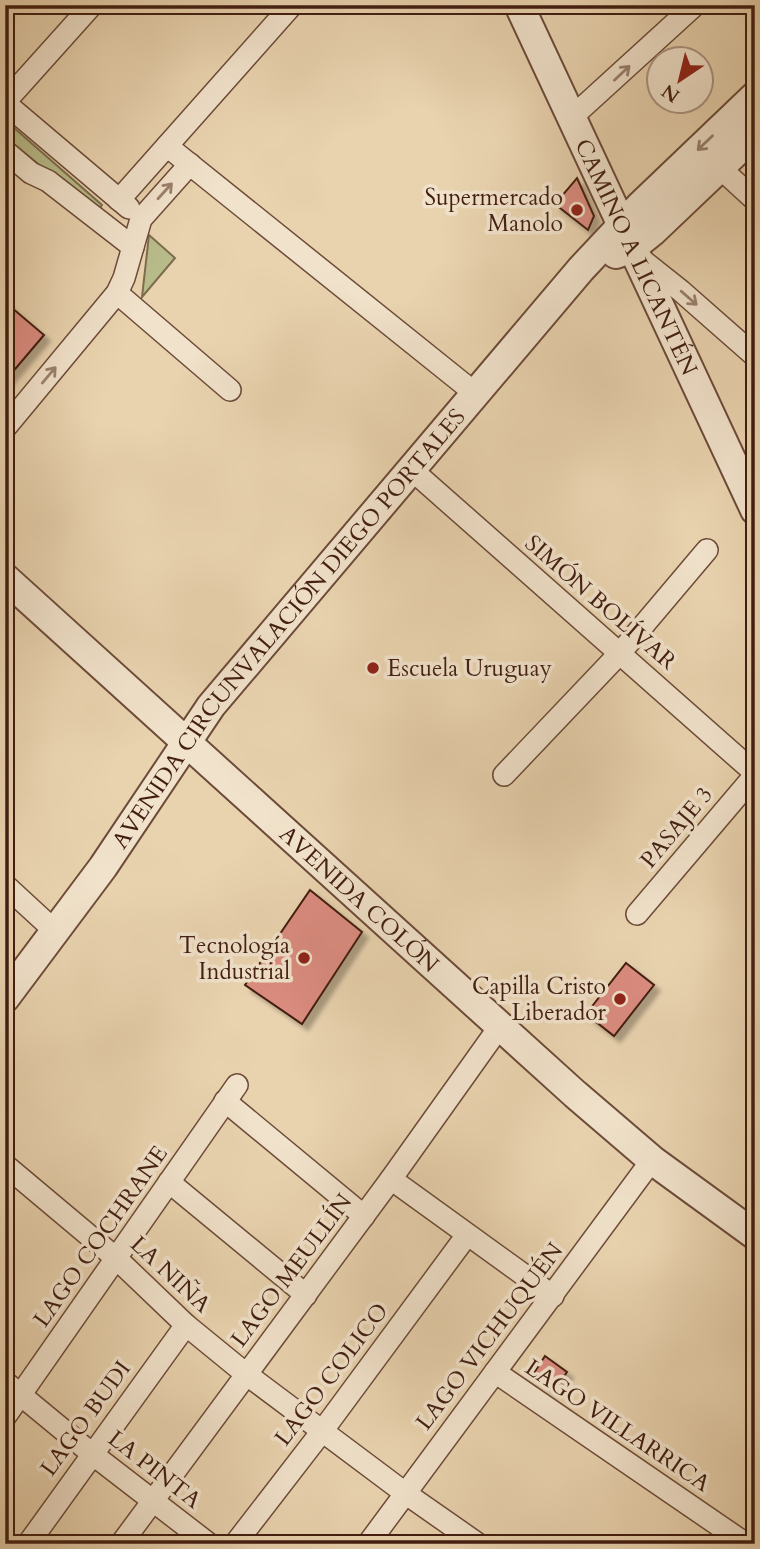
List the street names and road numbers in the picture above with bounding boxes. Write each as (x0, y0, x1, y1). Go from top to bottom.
street label: CAMINO A LICANTÉN (568, 134, 705, 381)
street label: AVENIDA CIRCUNVALACIÓN DIEGO PORTALES (105, 402, 472, 855)
street label: SIMÓN BOLÍVAR (518, 527, 684, 677)
street label: PASAJE 3 (633, 780, 720, 875)
street label: AVENIDA COLÓN (273, 819, 446, 980)
street label: LAGO COCHRANE (26, 1139, 175, 1333)
street label: LAGO MEULLÍN (224, 1187, 360, 1353)
street label: LA NIÑA (124, 1228, 219, 1320)
street label: LAGO VICHUQUÉN (409, 1236, 570, 1436)
street label: LAGO COLICO (267, 1297, 395, 1452)
street label: LAGO VILLARRICA (519, 1352, 717, 1499)
street label: LAGO BUDI (33, 1354, 138, 1482)
street label: LA PINTA (102, 1423, 208, 1516)

